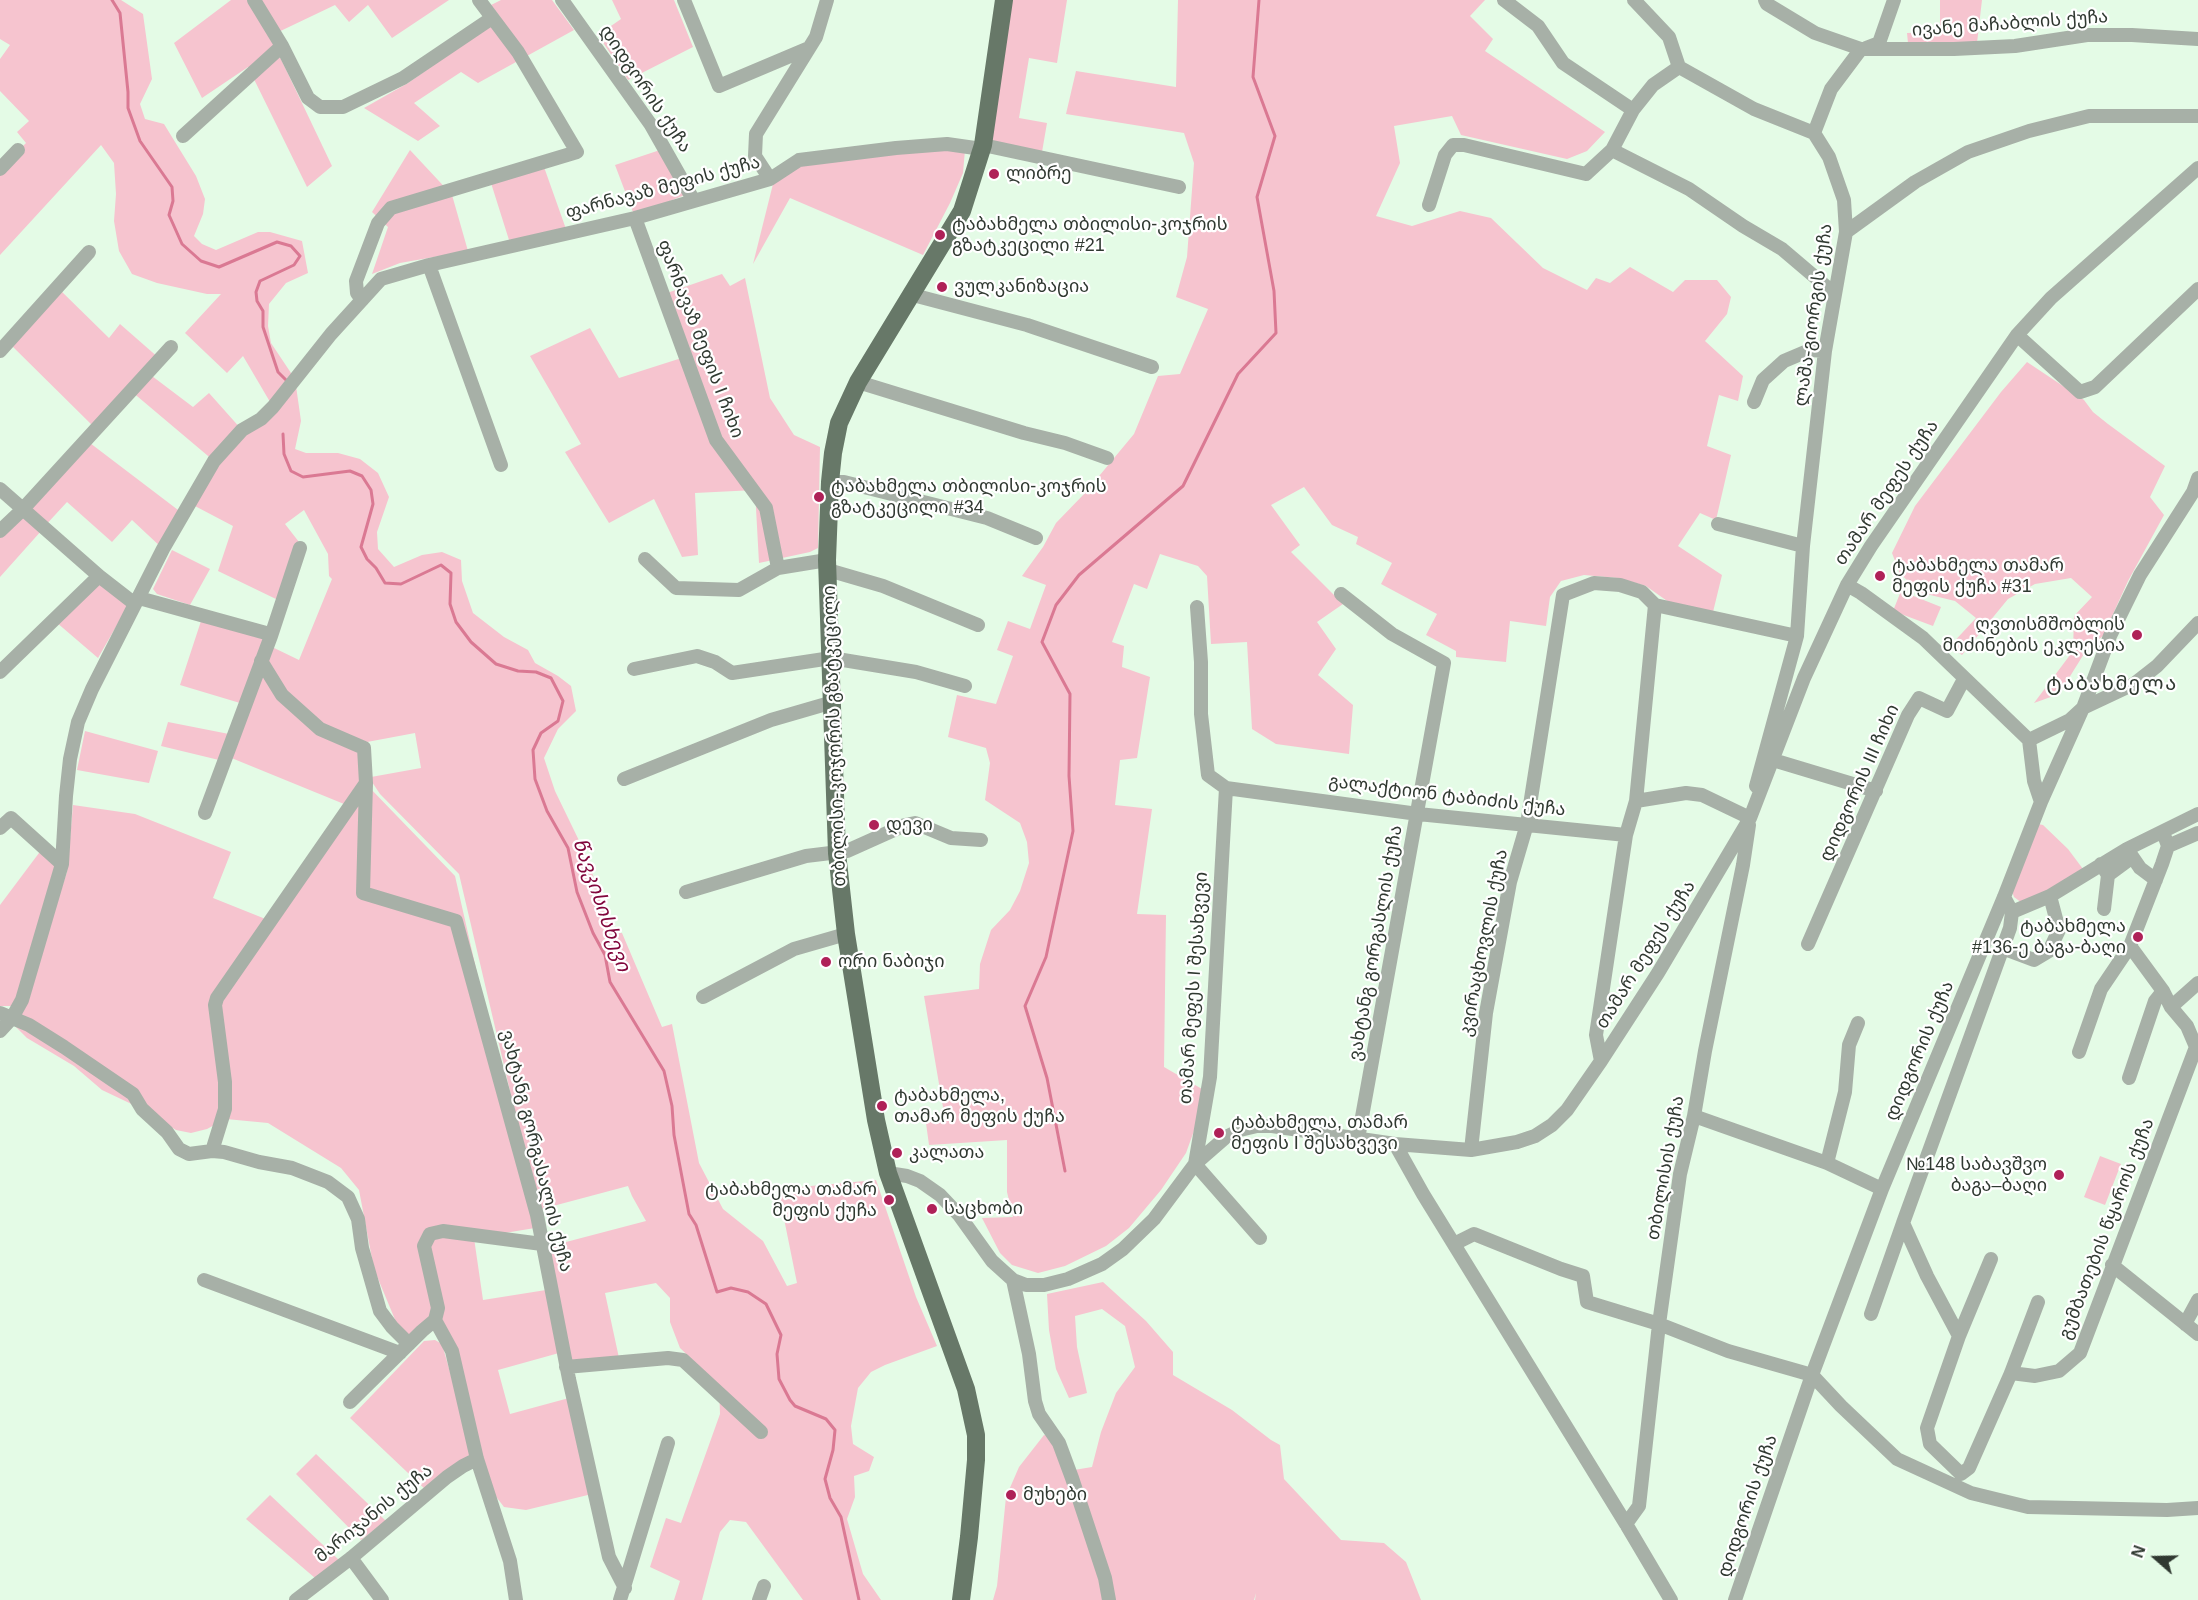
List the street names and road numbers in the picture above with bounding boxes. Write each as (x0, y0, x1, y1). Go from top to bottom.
street label: ივანე მაჩაბლის ქუჩა (1911, 6, 2109, 42)
street label: დიდგორის ქუჩა (594, 21, 696, 157)
street label: ფარნავაზ მეფის ქუჩა (563, 152, 763, 224)
street label: ლაშა-გიორგის ქუჩა (1790, 222, 1838, 408)
street label: ფარნავაზ მეფის I ჩიხი (652, 237, 748, 441)
street label: თამარ მეფეს ქუჩა (1830, 416, 1944, 570)
street label: თბილისი-კოჯორის გზატკეცილი (819, 585, 851, 887)
street label: დიდგორის III ჩიხი (1816, 701, 1904, 865)
street label: გალაქტიონ ტაბიძის ქუჩა (1327, 771, 1567, 821)
street label: ვახტანგ გორგასლის ქუჩა (1345, 823, 1407, 1063)
street label: კვირაცხოვლის ქუჩა (1455, 848, 1513, 1038)
street label: თამარ მეფეს I შესახვევი (1175, 871, 1213, 1105)
street label: თამარ მეფეს ქუჩა (1592, 877, 1700, 1033)
street label: დიდგორის ქუჩა (1881, 978, 1959, 1124)
street label: ვახტანგ გორგასალის ქუჩა (495, 1028, 577, 1274)
street label: თბილისის ქუჩა (1643, 1094, 1689, 1242)
street label: გუმბათების წყაროს ქუჩა (2055, 1115, 2159, 1343)
street label: დიდგორის ქუჩა (1713, 1432, 1783, 1580)
street label: მარიჯანის ქუჩა (311, 1460, 437, 1568)

